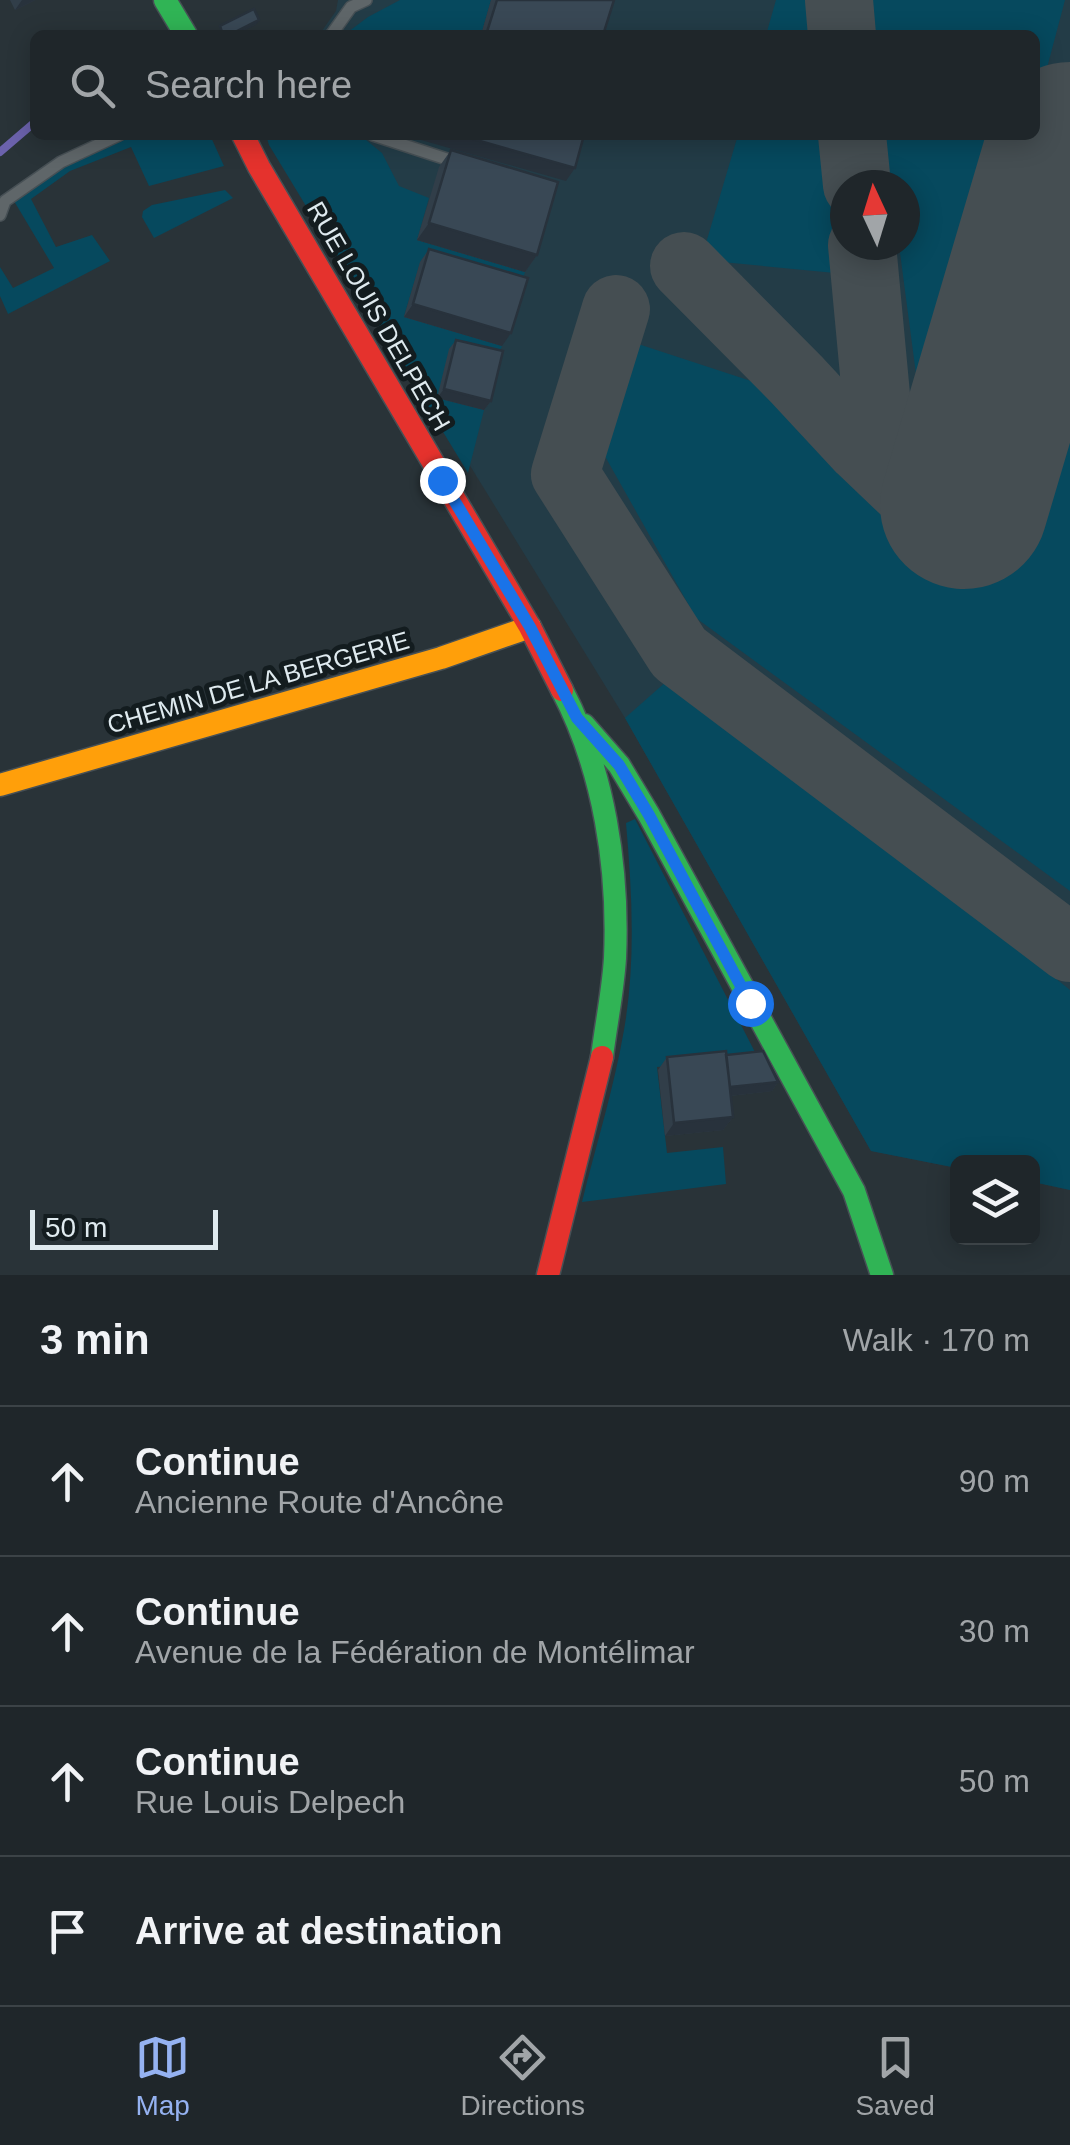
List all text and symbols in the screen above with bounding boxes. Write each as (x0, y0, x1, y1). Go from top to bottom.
search box (30, 30, 1040, 140)
icon: search (65, 58, 120, 113)
text: Search here (145, 64, 352, 106)
north arrow (830, 170, 920, 260)
street label: RUE LOUIS DELPECH (302, 197, 456, 435)
route end (420, 458, 466, 504)
street label: CHEMIN DE LA BERGERIE (104, 625, 412, 739)
route start (728, 981, 774, 1027)
map controls (950, 1155, 1040, 1245)
button: layers (950, 1155, 1040, 1245)
scale bar (30, 1205, 218, 1250)
text: 50 m (45, 1212, 107, 1243)
text: 3 min (40, 1316, 150, 1363)
text: Walk · 170 m (843, 1322, 1030, 1358)
text: Continue (135, 1441, 300, 1483)
icon: ahead (40, 1454, 95, 1509)
text: 90 m (959, 1463, 1030, 1499)
text: Ancienne Route d'Ancône (135, 1484, 504, 1520)
text: Continue (135, 1591, 300, 1633)
icon: ahead (40, 1604, 95, 1659)
text: 30 m (959, 1613, 1030, 1649)
text: Avenue de la Fédération de Montélimar (135, 1634, 695, 1670)
text: Continue (135, 1741, 300, 1783)
icon: ahead (40, 1754, 95, 1809)
text: 50 m (959, 1763, 1030, 1799)
text: Rue Louis Delpech (135, 1784, 405, 1820)
icon: arrive (40, 1904, 95, 1959)
text: Arrive at destination (135, 1910, 502, 1952)
tab: Map (135, 2030, 190, 2122)
tab: Directions (461, 2030, 585, 2122)
tab: Saved (855, 2030, 935, 2122)

